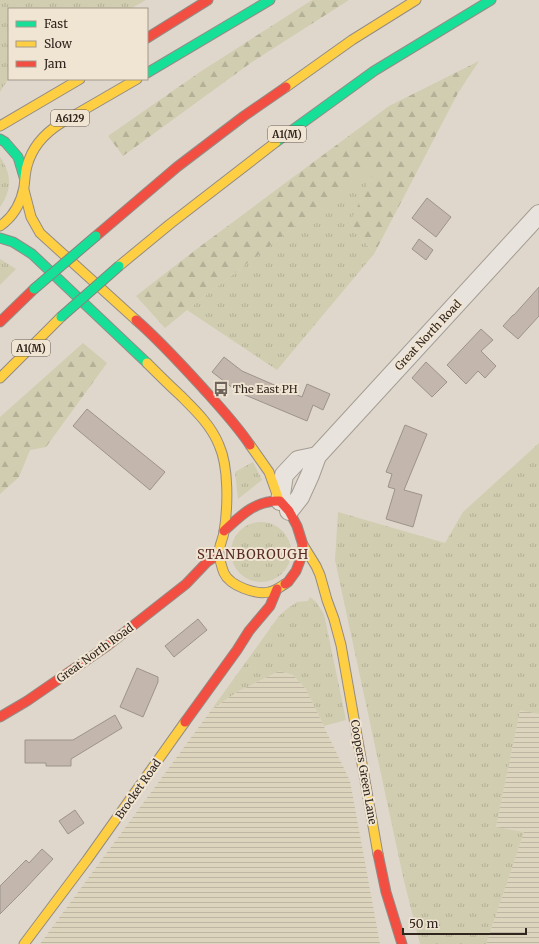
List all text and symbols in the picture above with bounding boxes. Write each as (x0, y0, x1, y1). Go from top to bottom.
legend (8, 8, 148, 80)
text: Fast (44, 16, 68, 31)
text: Slow (44, 36, 73, 51)
text: Jam (43, 56, 67, 71)
road number: A6129 (51, 110, 89, 126)
road number: A1(M) (268, 126, 306, 142)
street label: Great North Road (392, 297, 465, 373)
road number: A1(M) (12, 340, 50, 356)
bus stop icon: The East PH (212, 380, 230, 398)
place label: The East PH (233, 382, 298, 396)
district label: STANBOROUGH (197, 546, 309, 563)
street label: Great North Road (54, 620, 136, 686)
street label: Coopers Green Lane (348, 719, 380, 826)
street label: Brocket Road (112, 756, 164, 822)
scale bar (403, 910, 526, 936)
text: 50 m (409, 916, 438, 931)

